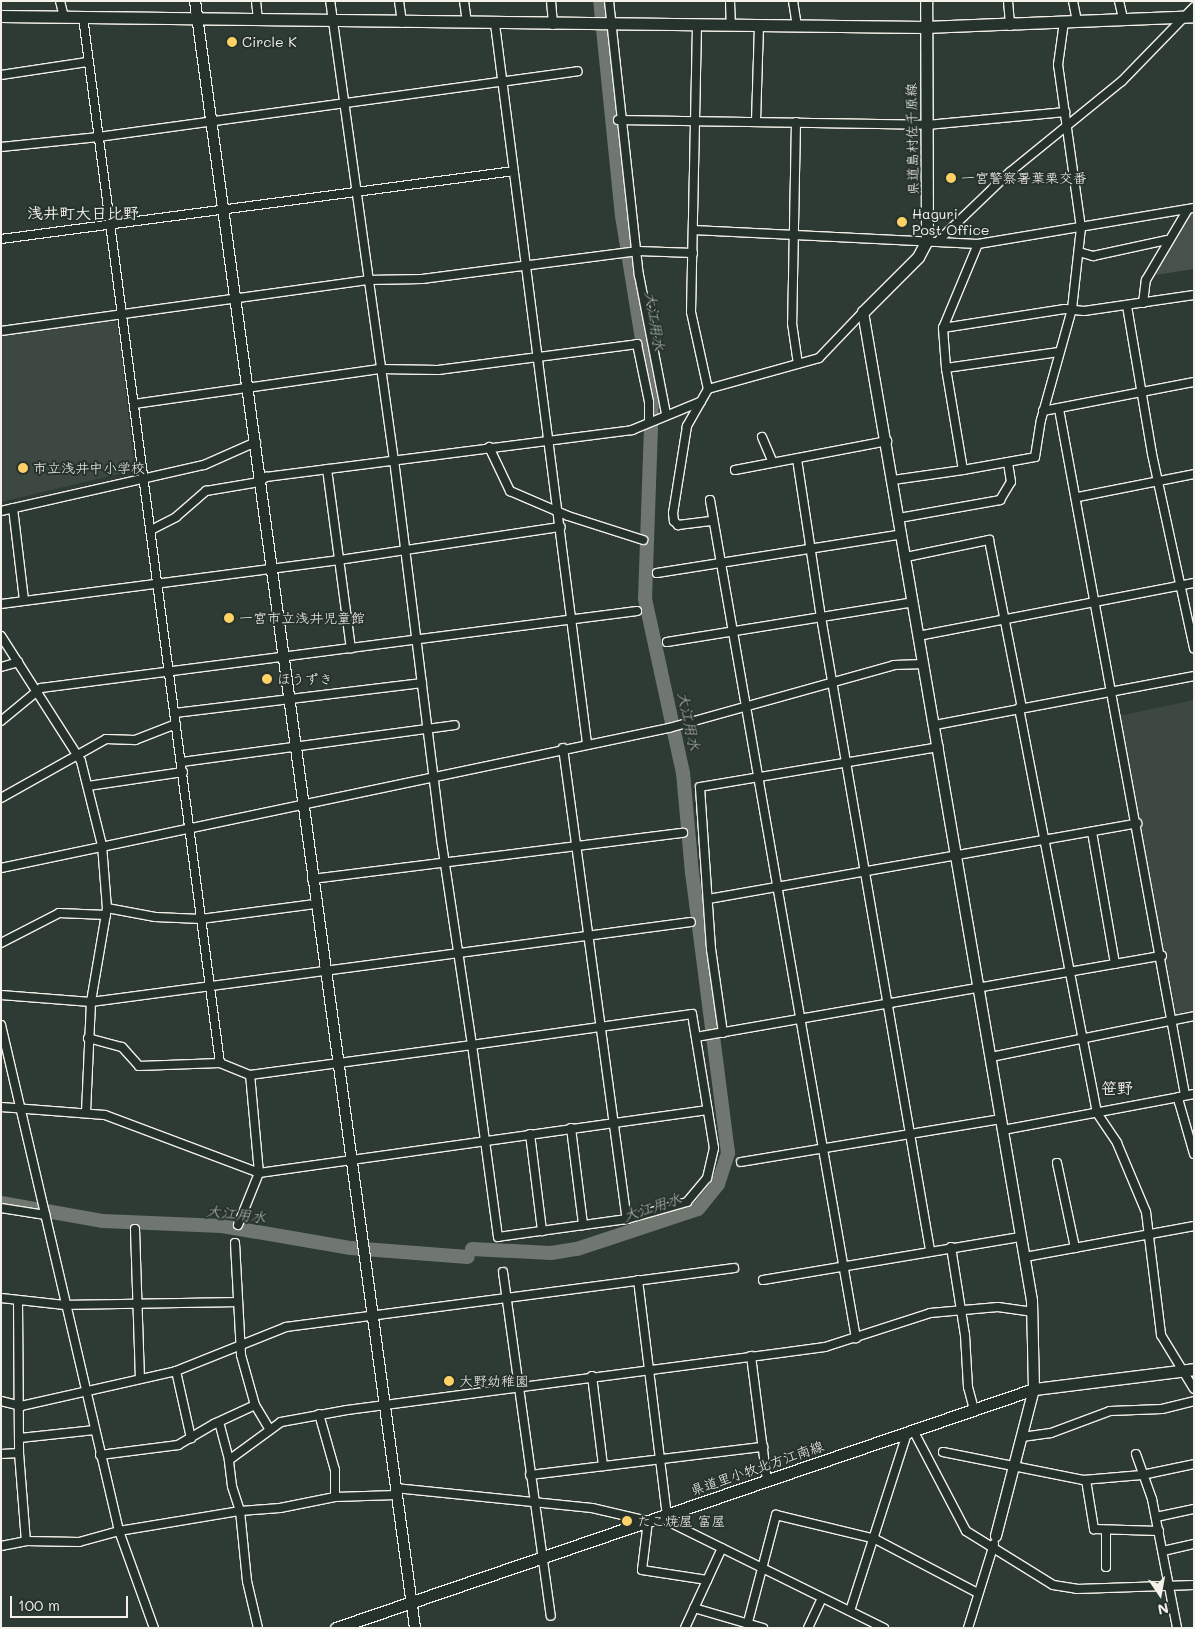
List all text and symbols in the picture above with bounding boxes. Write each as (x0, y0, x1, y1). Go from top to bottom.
place label: Circle K (242, 34, 297, 50)
marker: Circle K (226, 36, 238, 48)
street label: 県道島村佐千原線 (903, 83, 921, 195)
place label: 一宮警察署葉栗交番 (961, 170, 1087, 186)
marker: 一宮警察署葉栗交番 (945, 172, 957, 184)
district label: 浅井町大日比野 (27, 203, 139, 223)
place label: Haguri Post Office (912, 206, 989, 238)
marker: Haguri Post Office (896, 216, 908, 228)
water label: 大江用水 (641, 290, 669, 352)
place label: 市立浅井中小学校 (33, 460, 145, 476)
marker: 市立浅井中小学校 (17, 462, 29, 474)
place label: 一宮市立浅井児童館 (239, 610, 365, 626)
marker: 一宮市立浅井児童館 (223, 612, 235, 624)
place label: ほうずき (277, 671, 333, 687)
marker: ほうずき (261, 673, 273, 685)
water label: 大江用水 (674, 690, 704, 752)
district label: 笹野 (1101, 1078, 1133, 1098)
water label: 大江用水 (621, 1189, 683, 1225)
water label: 大江用水 (205, 1201, 267, 1227)
place label: 大野幼稚園 (459, 1373, 529, 1389)
marker: 大野幼稚園 (443, 1375, 455, 1387)
street label: 県道里小牧北方江南線 (688, 1437, 826, 1499)
place label: たこ焼屋 富屋 (637, 1513, 725, 1529)
marker: たこ焼屋 富屋 (621, 1515, 633, 1527)
north arrow (1135, 1569, 1185, 1619)
scale bar (12, 1586, 130, 1618)
text: 100 m (18, 1595, 60, 1615)
text: N (1156, 1599, 1170, 1620)

